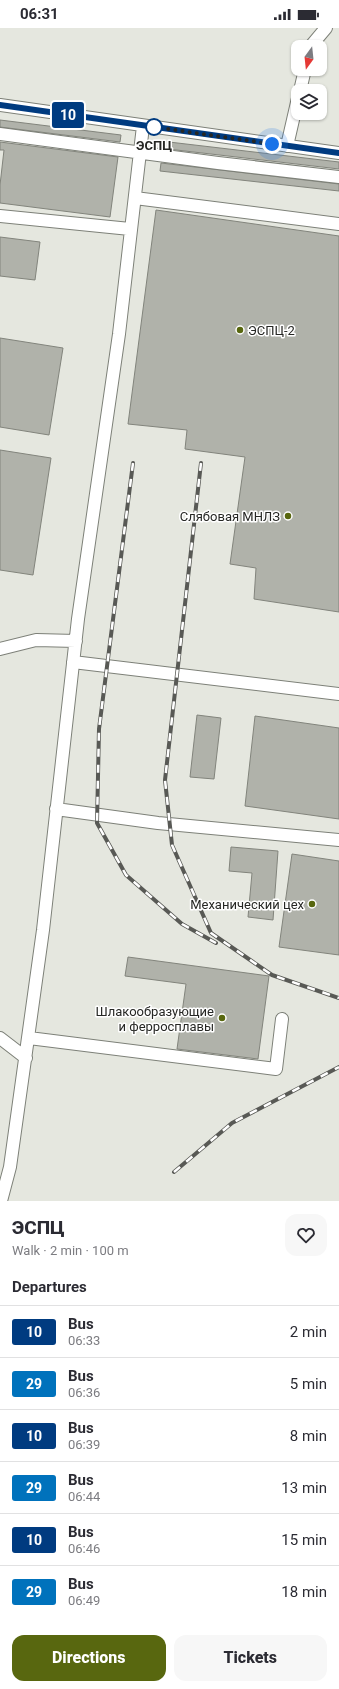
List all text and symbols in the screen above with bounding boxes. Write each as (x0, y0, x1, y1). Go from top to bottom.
text: 06:31 (20, 5, 59, 23)
north arrow (291, 40, 327, 76)
map controls (291, 40, 327, 120)
button: layers (291, 84, 327, 120)
line badge: 10 (50, 102, 86, 128)
text: 10 (60, 107, 76, 123)
marker: ЭСПЦ (145, 118, 163, 136)
your location (262, 134, 282, 154)
place label: ЭСПЦ (136, 138, 172, 153)
place label: ЭСПЦ-2 (248, 323, 295, 338)
marker: ЭСПЦ-2 (235, 325, 245, 335)
place label: Слябовая МНЛЗ (180, 509, 280, 524)
marker: Слябовая МНЛЗ (283, 511, 293, 521)
place label: Механический цех (190, 897, 305, 912)
marker: Механический цех (307, 899, 317, 909)
place label: Шлакообразующие и ферросплавы (95, 1004, 214, 1034)
marker: Шлакообразующие и ферросплавы (217, 1013, 227, 1023)
button: heart (285, 1214, 327, 1256)
text: ЭСПЦ (12, 1216, 65, 1239)
text: Walk · 2 min · 100 m (12, 1243, 129, 1258)
text: Departures (12, 1278, 87, 1296)
text: Bus (68, 1315, 94, 1333)
text: 2 min (290, 1323, 327, 1341)
text: 10 (26, 1324, 42, 1340)
text: 06:33 (68, 1333, 100, 1348)
text: Bus (68, 1367, 94, 1385)
text: 5 min (290, 1375, 327, 1393)
text: 29 (26, 1376, 42, 1392)
text: 06:36 (68, 1385, 100, 1400)
text: Bus (68, 1419, 94, 1437)
text: 8 min (290, 1427, 327, 1445)
text: 10 (26, 1428, 42, 1444)
text: 06:39 (68, 1437, 100, 1452)
text: Bus (68, 1471, 94, 1489)
text: 13 min (281, 1479, 327, 1497)
text: 29 (26, 1480, 42, 1496)
text: 06:44 (68, 1489, 100, 1504)
text: Bus (68, 1523, 94, 1541)
text: 15 min (281, 1531, 327, 1549)
text: 10 (26, 1532, 42, 1548)
text: 06:46 (68, 1541, 100, 1556)
text: Bus (68, 1575, 94, 1593)
text: 18 min (281, 1583, 327, 1601)
text: 29 (26, 1584, 42, 1600)
text: 06:49 (68, 1593, 100, 1608)
button: Directions (12, 1635, 166, 1681)
button: Tickets (174, 1635, 327, 1681)

